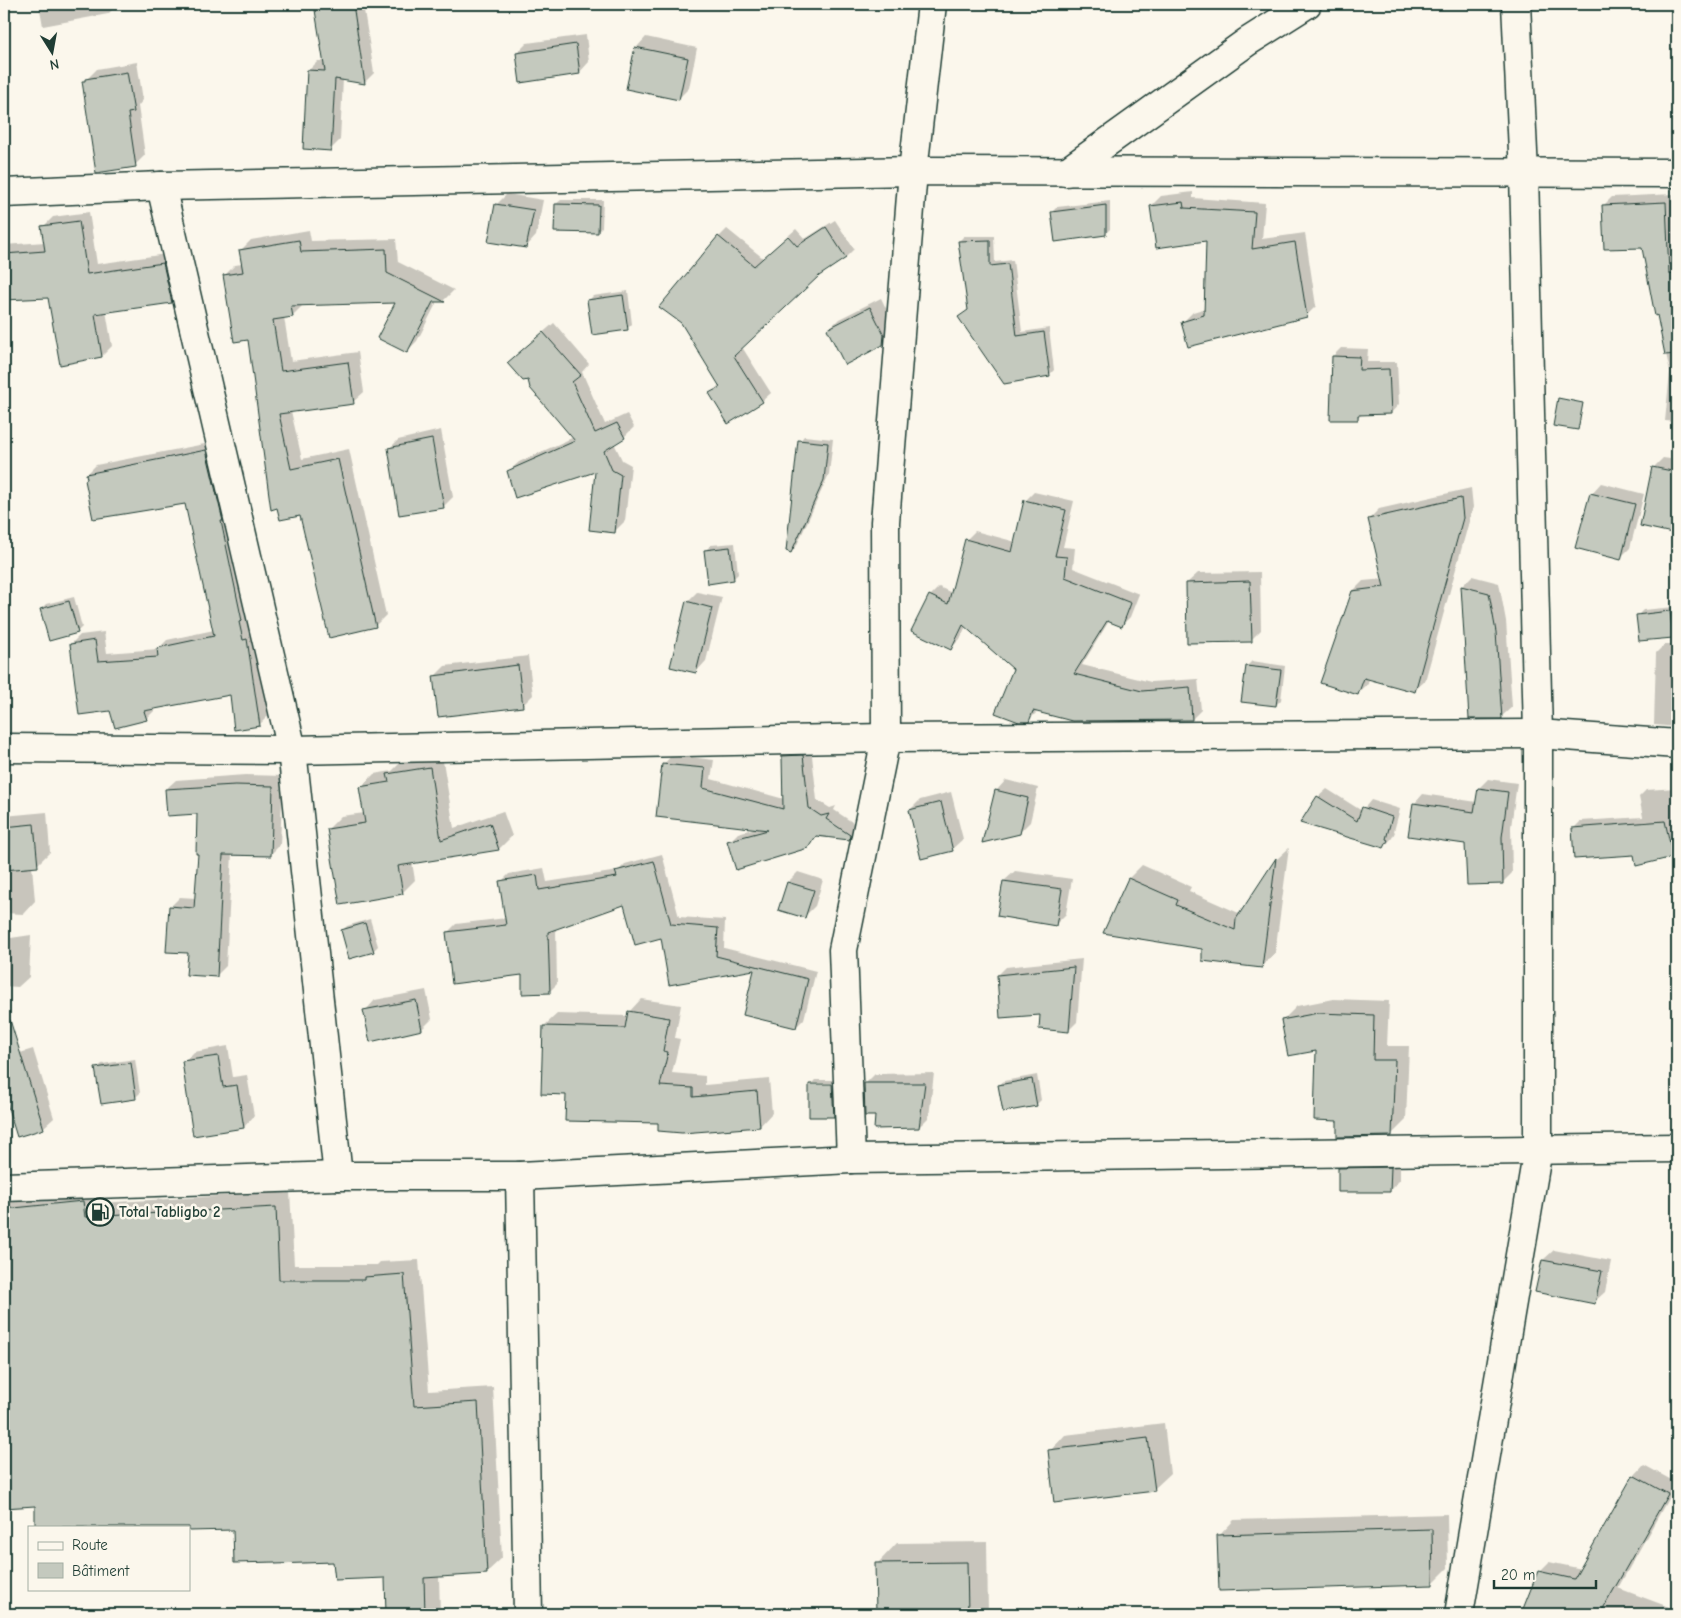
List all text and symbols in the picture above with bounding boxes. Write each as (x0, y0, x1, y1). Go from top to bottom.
north arrow (28, 28, 78, 78)
text: N (48, 55, 60, 73)
fuel station icon: Total Tabligbo 2 (85, 1197, 115, 1227)
place label: Total Tabligbo 2 (119, 1203, 220, 1221)
legend (28, 1526, 190, 1590)
text: Route (72, 1536, 108, 1554)
scale bar (1494, 1558, 1596, 1590)
text: Bâtiment (72, 1562, 130, 1580)
text: 20 m (1501, 1566, 1535, 1584)

